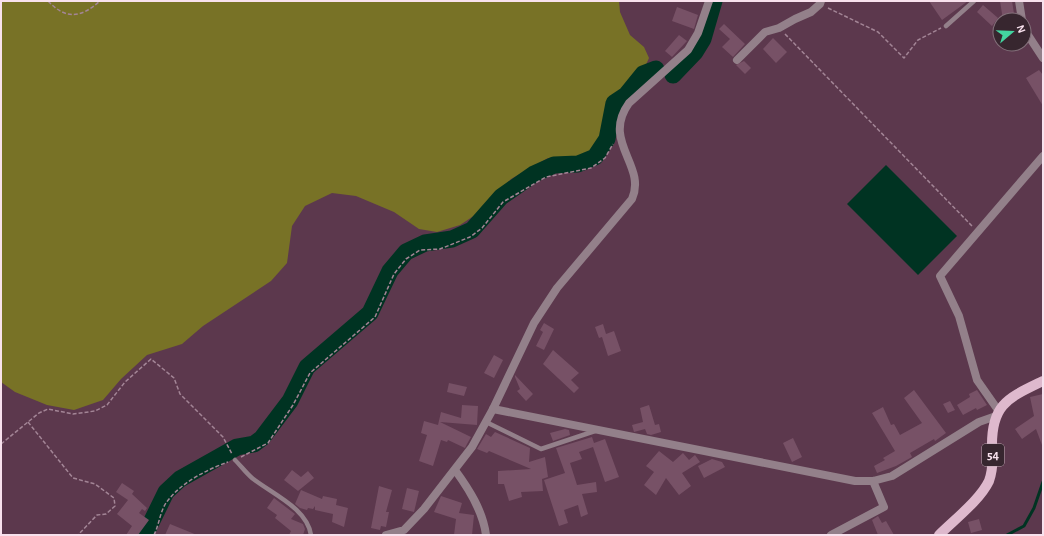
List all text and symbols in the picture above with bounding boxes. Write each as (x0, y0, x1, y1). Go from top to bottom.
north arrow (992, 12, 1032, 52)
text: N (1015, 23, 1027, 34)
road number: 54 (982, 444, 1004, 466)

